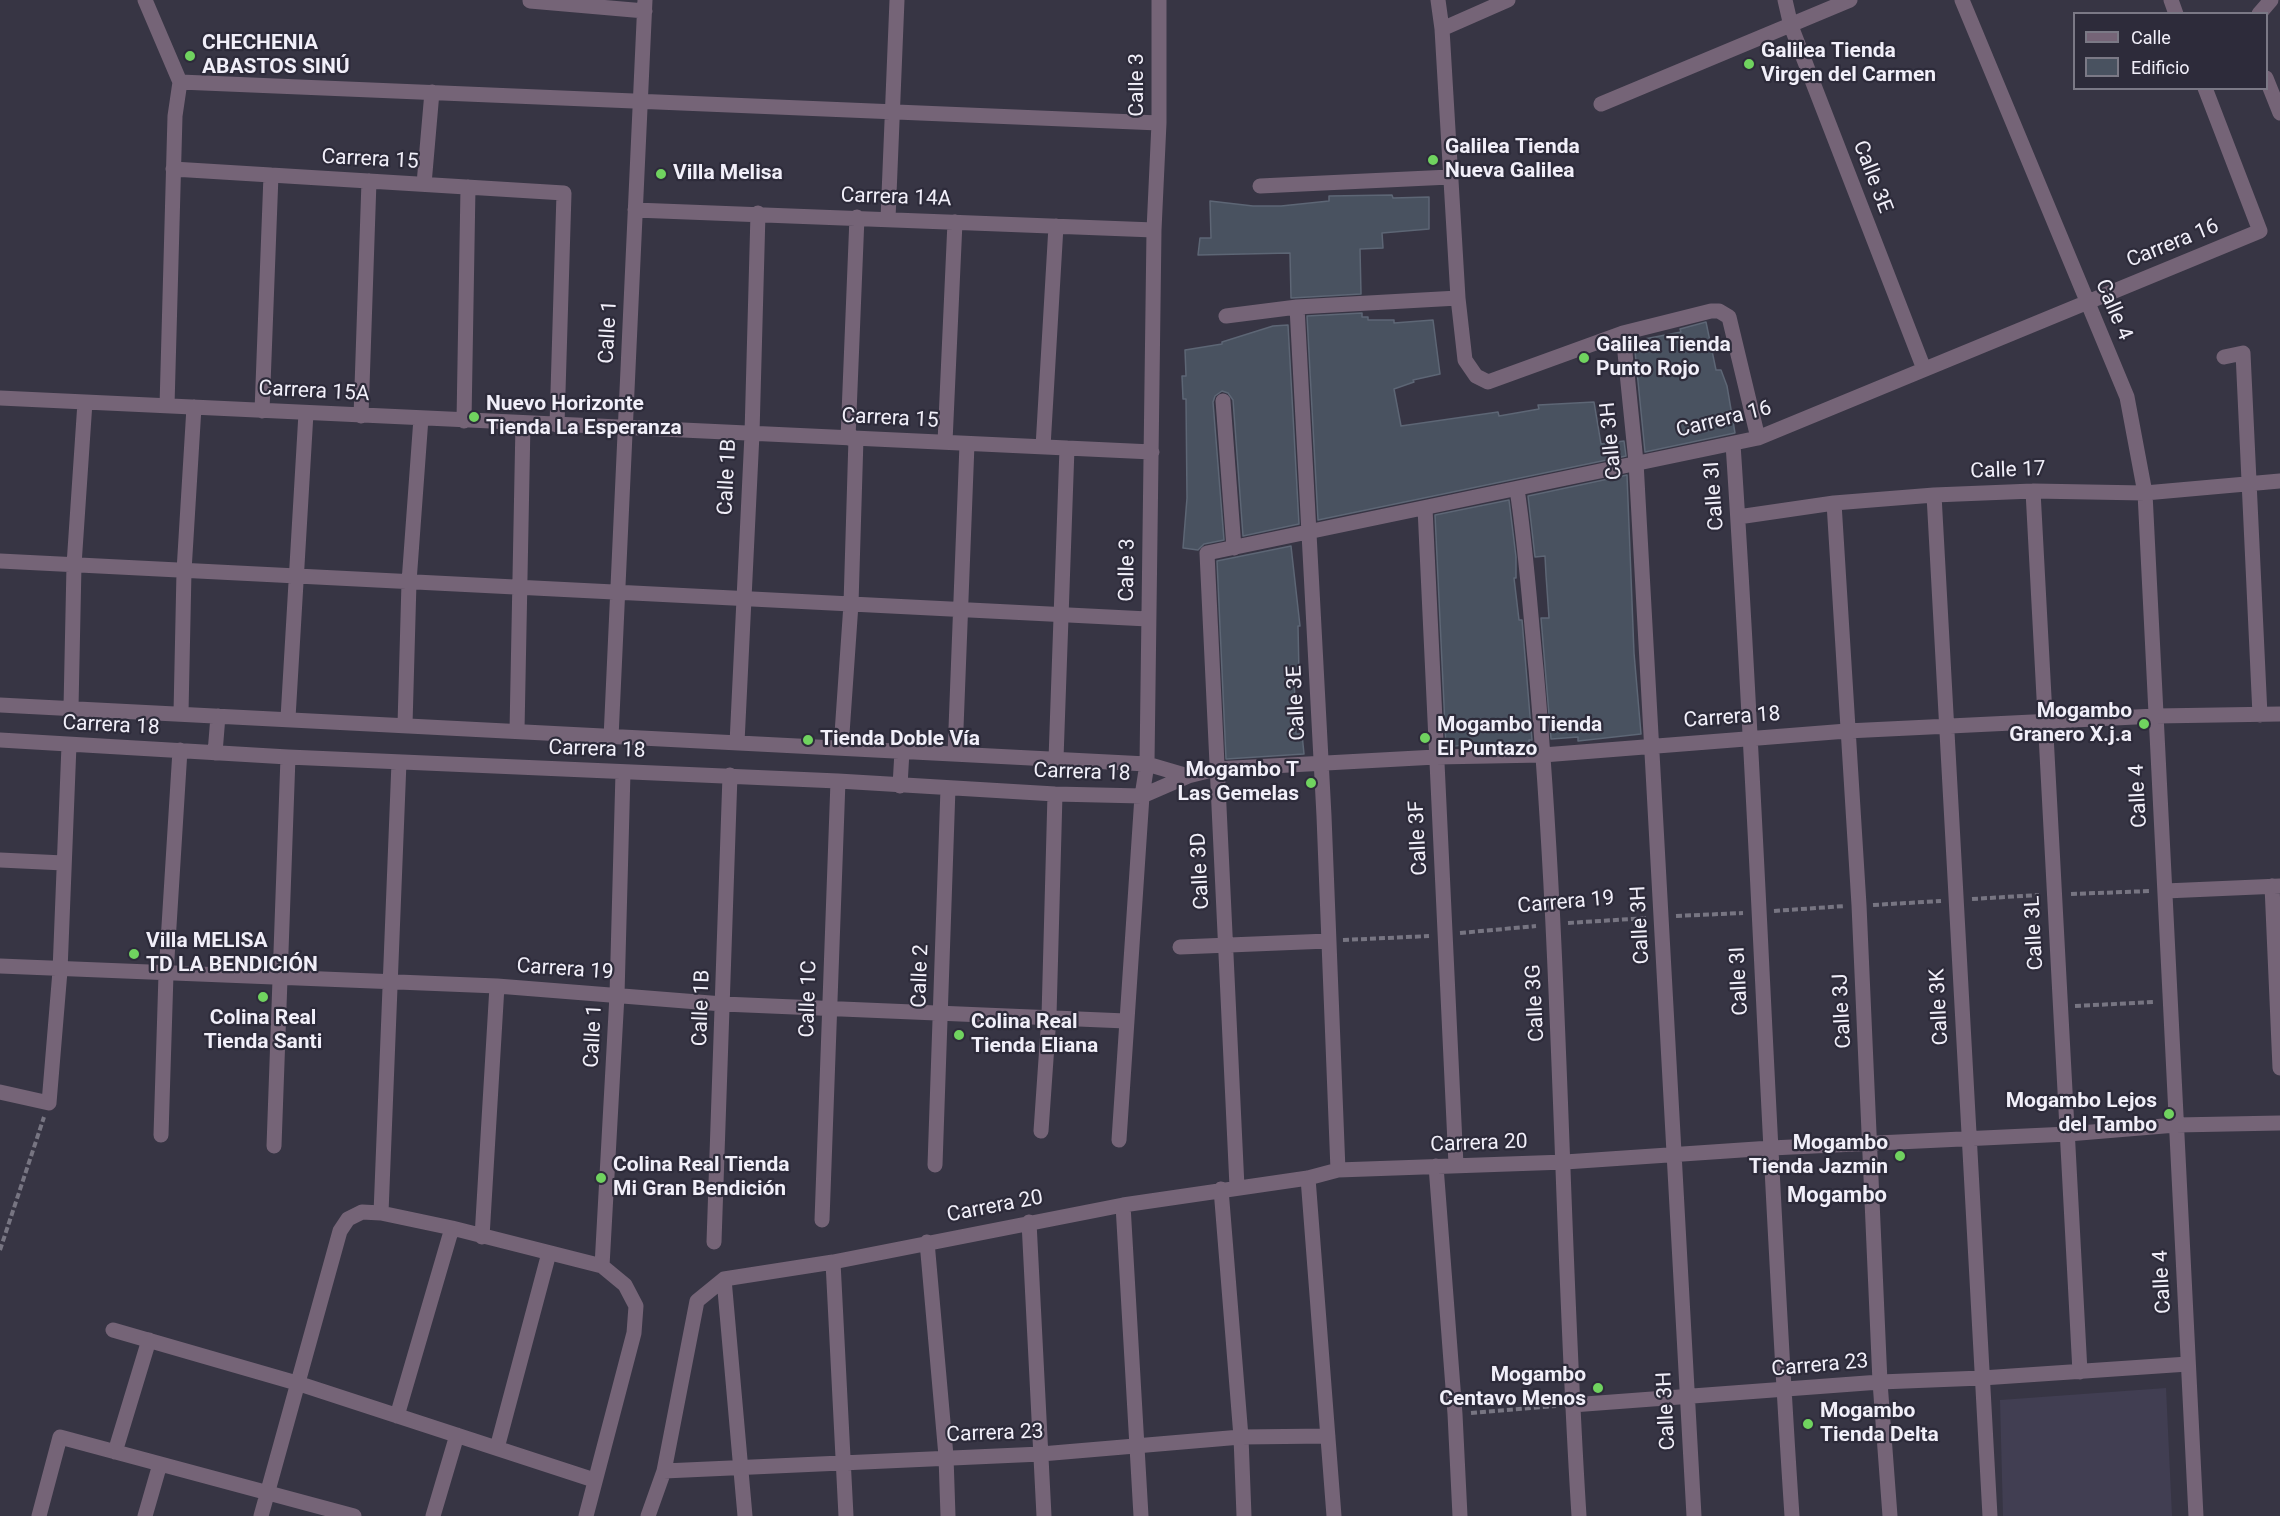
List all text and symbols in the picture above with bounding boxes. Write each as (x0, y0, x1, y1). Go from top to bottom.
legend (2073, 12, 2268, 90)
text: Calle (2131, 27, 2171, 48)
place label: CHECHENIA ABASTOS SINÚ (202, 31, 350, 81)
place label: Galilea Tienda Virgen del Carmen (1761, 39, 1936, 89)
marker: CHECHENIA ABASTOS SINÚ (183, 49, 197, 63)
street label: Calle 3 (1125, 53, 1151, 117)
marker: Galilea Tienda Virgen del Carmen (1742, 57, 1756, 71)
text: Edificio (2131, 57, 2190, 78)
place label: Galilea Tienda Nueva Galilea (1445, 135, 1580, 185)
street label: Calle 3E (1847, 137, 1897, 217)
street label: Carrera 15 (321, 145, 419, 175)
marker: Galilea Tienda Nueva Galilea (1426, 153, 1440, 167)
place label: Villa Melisa (673, 161, 783, 187)
marker: Villa Melisa (654, 167, 668, 181)
street label: Carrera 14A (840, 183, 952, 213)
street label: Carrera 16 (2123, 214, 2223, 274)
street label: Calle 4 (2089, 276, 2137, 344)
street label: Calle 1 (595, 300, 623, 364)
place label: Galilea Tienda Punto Rojo (1596, 333, 1731, 383)
marker: Galilea Tienda Punto Rojo (1577, 351, 1591, 365)
street label: Carrera 15A (258, 377, 370, 407)
place label: Nuevo Horizonte Tienda La Esperanza (486, 392, 682, 442)
street label: Carrera 16 (1674, 396, 1774, 444)
street label: Calle 3H (1596, 401, 1628, 481)
street label: Carrera 15 (841, 404, 939, 434)
marker: Nuevo Horizonte Tienda La Esperanza (467, 410, 481, 424)
street label: Calle 1B (713, 438, 743, 516)
street label: Calle 17 (1970, 457, 2046, 485)
street label: Calle 3I (1700, 461, 1730, 531)
street label: Calle 3 (1115, 538, 1141, 602)
street label: Calle 3E (1282, 665, 1312, 741)
place label: Mogambo Granero X.j.a (2009, 699, 2132, 749)
street label: Carrera 18 (1683, 702, 1781, 734)
street label: Carrera 18 (62, 711, 160, 741)
place label: Mogambo Tienda El Puntazo (1437, 713, 1602, 763)
marker: Mogambo Granero X.j.a (2137, 717, 2151, 731)
place label: Tienda Doble Vía (820, 727, 980, 753)
marker: Mogambo Tienda El Puntazo (1418, 731, 1432, 745)
marker: Tienda Doble Vía (801, 733, 815, 747)
street label: Carrera 18 (548, 736, 646, 764)
place label: Mogambo T Las Gemelas (1178, 758, 1299, 808)
street label: Carrera 18 (1033, 759, 1131, 787)
street label: Calle 4 (2125, 764, 2153, 828)
marker: Mogambo T Las Gemelas (1304, 776, 1318, 790)
street label: Calle 3F (1404, 800, 1434, 876)
street label: Calle 3D (1186, 832, 1216, 910)
street label: Calle 3H (1626, 885, 1656, 965)
street label: Carrera 19 (1516, 886, 1616, 920)
street label: Calle 3L (2020, 895, 2050, 971)
place label: Villa MELISA TD LA BENDICIÓN (146, 929, 318, 979)
street label: Calle 2 (907, 944, 935, 1008)
street label: Calle 3I (1726, 946, 1754, 1016)
marker: Villa MELISA TD LA BENDICIÓN (127, 947, 141, 961)
street label: Carrera 19 (516, 954, 614, 986)
street label: Calle 1C (795, 960, 823, 1038)
street label: Calle 3G (1521, 964, 1551, 1042)
street label: Calle 3K (1925, 968, 1955, 1046)
street label: Calle 1B (688, 969, 716, 1047)
street label: Calle 3J (1828, 973, 1858, 1049)
marker: Colina Real Tienda Santi (256, 990, 270, 1004)
street label: Calle 1 (580, 1004, 608, 1068)
place label: Colina Real Tienda Santi (204, 1006, 322, 1056)
place label: Colina Real Tienda Eliana (971, 1010, 1098, 1060)
marker: Colina Real Tienda Eliana (952, 1028, 966, 1042)
place label: Mogambo Lejos del Tambo (2006, 1089, 2157, 1139)
marker: Mogambo Lejos del Tambo (2162, 1107, 2176, 1121)
street label: Carrera 20 (1430, 1130, 1528, 1158)
place label: Mogambo Tienda Jazmin (1749, 1131, 1888, 1181)
marker: Mogambo Tienda Jazmin (1893, 1149, 1907, 1163)
place label: Colina Real Tienda Mi Gran Bendición (613, 1153, 789, 1203)
marker: Colina Real Tienda Mi Gran Bendición (594, 1171, 608, 1185)
district label: Mogambo (1787, 1183, 1887, 1209)
street label: Carrera 20 (945, 1185, 1045, 1229)
street label: Calle 4 (2149, 1250, 2177, 1314)
street label: Carrera 23 (1770, 1349, 1870, 1383)
place label: Mogambo Centavo Menos (1439, 1363, 1586, 1413)
street label: Calle 3H (1652, 1371, 1682, 1451)
marker: Mogambo Centavo Menos (1591, 1381, 1605, 1395)
place label: Mogambo Tienda Delta (1820, 1399, 1939, 1449)
marker: Mogambo Tienda Delta (1801, 1417, 1815, 1431)
street label: Carrera 23 (946, 1420, 1044, 1448)

